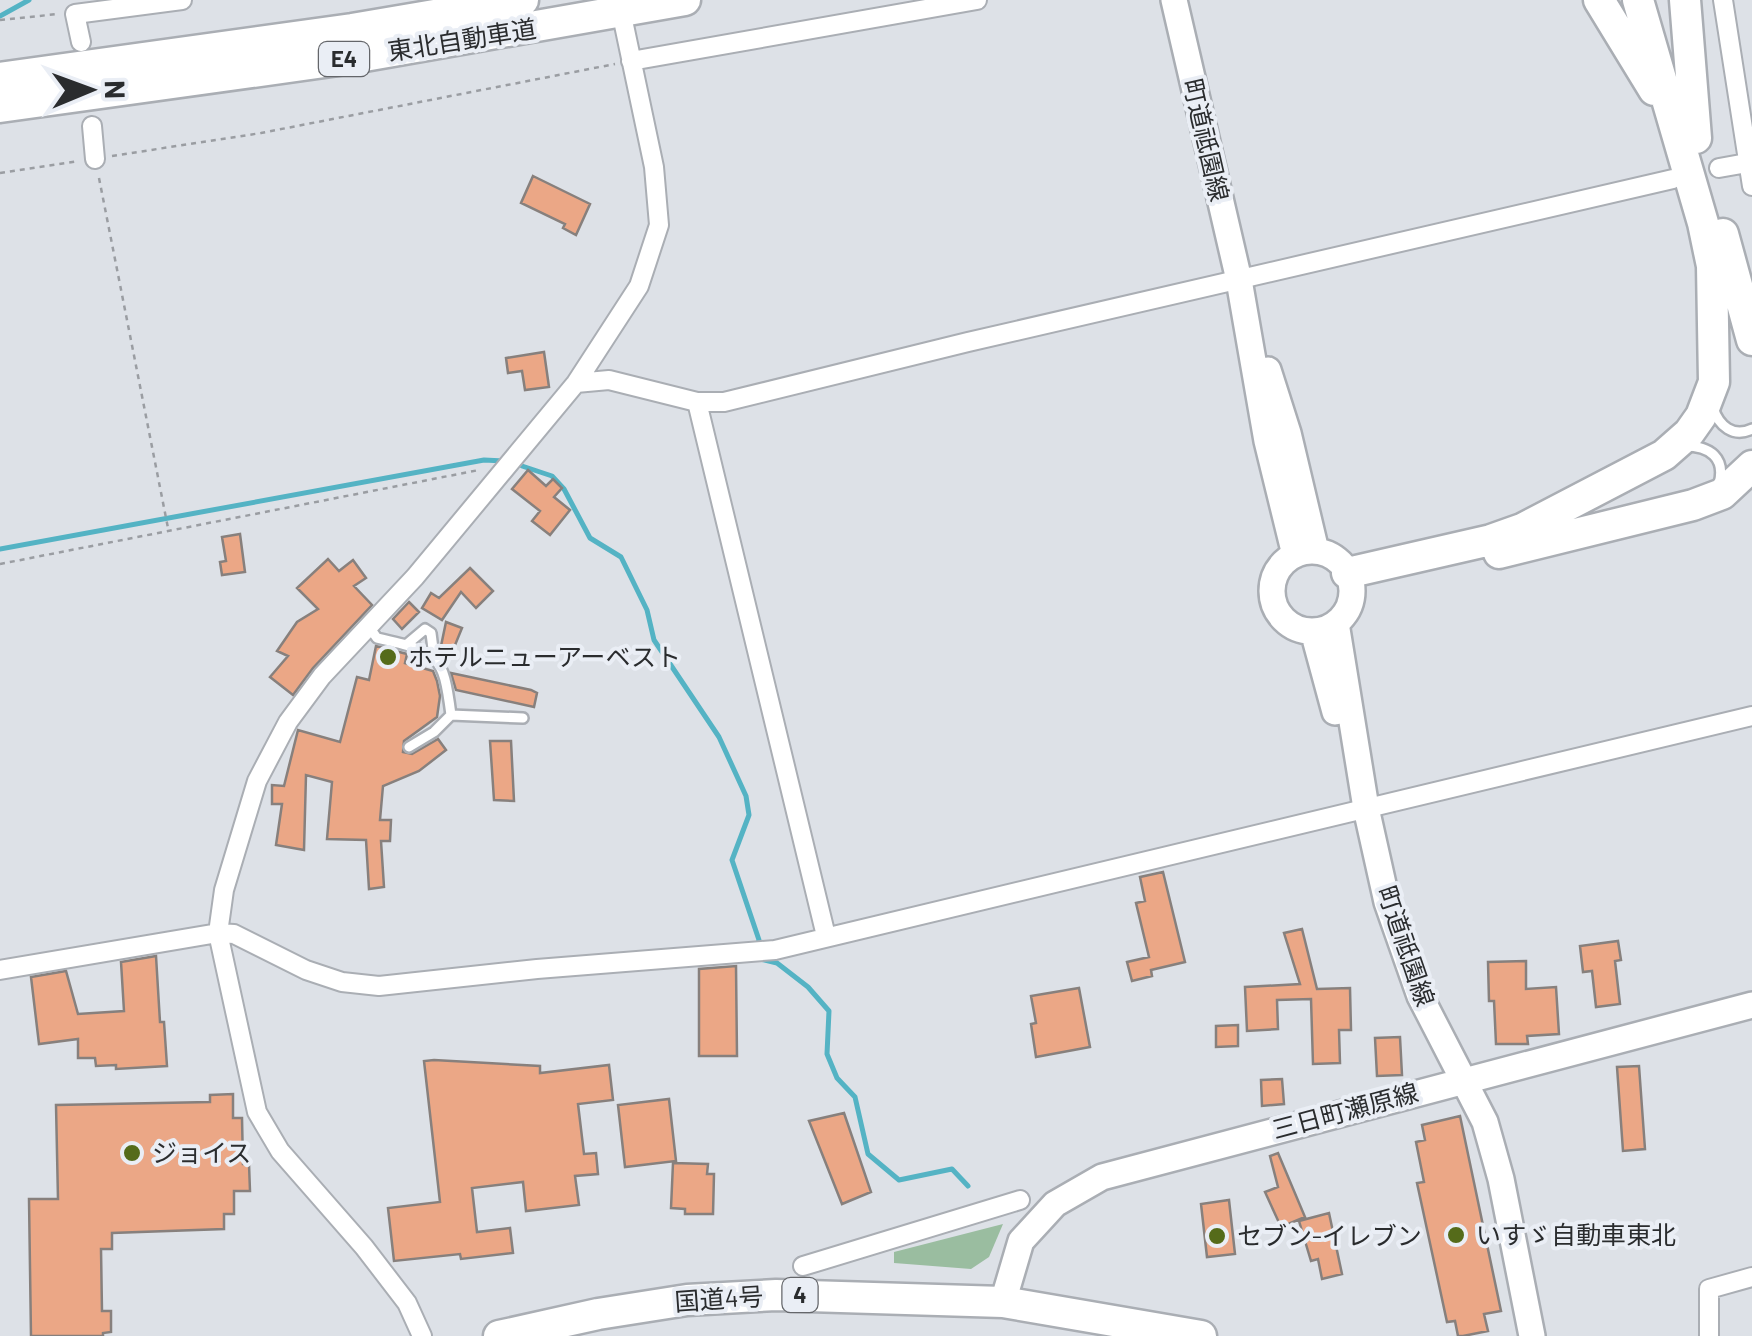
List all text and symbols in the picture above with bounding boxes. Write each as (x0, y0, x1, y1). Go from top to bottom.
street label: 東北自動車道 (385, 12, 538, 66)
north arrow (40, 40, 140, 140)
road number: E4 (319, 42, 369, 76)
street label: 町道祗園線 (1178, 75, 1236, 204)
text: N (99, 80, 133, 99)
place label: ホテルニューアーベスト (408, 641, 681, 671)
marker: ホテルニューアーベスト (377, 646, 399, 668)
street label: 町道祗園線 (1372, 882, 1441, 1010)
street label: 三日町瀬原線 (1268, 1076, 1421, 1144)
place label: ジョイス (152, 1137, 251, 1167)
marker: ジョイス (121, 1142, 143, 1164)
place label: いすゞ自動車東北 (1476, 1219, 1676, 1249)
place label: セブン-イレブン (1237, 1220, 1422, 1250)
marker: いすゞ自動車東北 (1445, 1224, 1467, 1246)
marker: セブン-イレブン (1206, 1225, 1228, 1247)
road number: 4 (782, 1278, 818, 1312)
street label: 国道4号 (674, 1280, 764, 1316)

